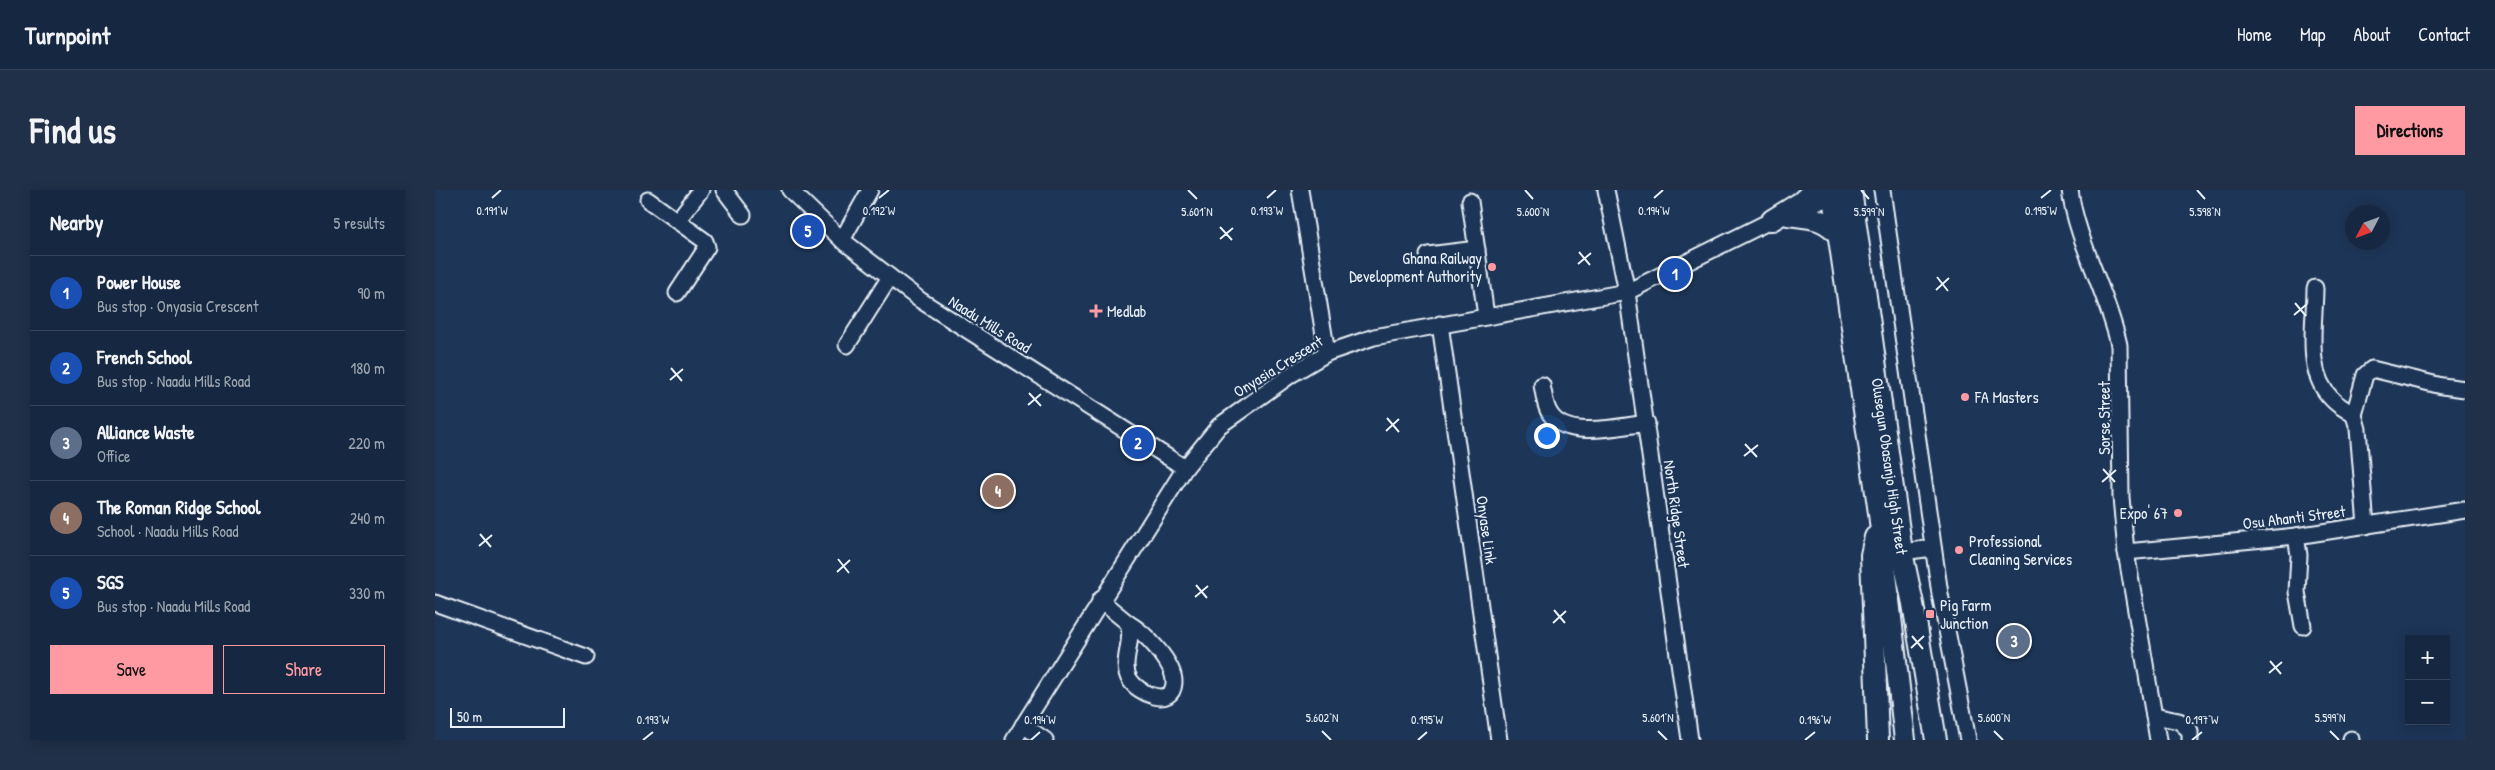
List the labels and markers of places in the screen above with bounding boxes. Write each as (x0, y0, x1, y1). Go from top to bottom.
pin: 5 (792, 212, 824, 250)
place label: Ghana Railway Development Authority (1349, 247, 1482, 287)
pin: 1 (1659, 255, 1691, 293)
marker: Ghana Railway Development Authority (1486, 261, 1498, 273)
place label: Medlab (1107, 300, 1146, 322)
marker: Medlab (1089, 304, 1103, 318)
place label: FA Masters (1974, 386, 2039, 408)
marker: FA Masters (1959, 391, 1971, 403)
pin: 2 (1122, 424, 1154, 462)
pin: 4 (982, 472, 1014, 510)
place label: Expo' 67 (2120, 502, 2168, 524)
marker: Expo' 67 (2172, 507, 2184, 519)
place label: Professional Cleaning Services (1969, 530, 2072, 570)
marker: Professional Cleaning Services (1953, 544, 1965, 556)
place label: Pig Farm Junction (1940, 594, 1992, 634)
marker: Pig Farm Junction (1924, 608, 1936, 620)
pin: 3 (1998, 622, 2030, 660)

